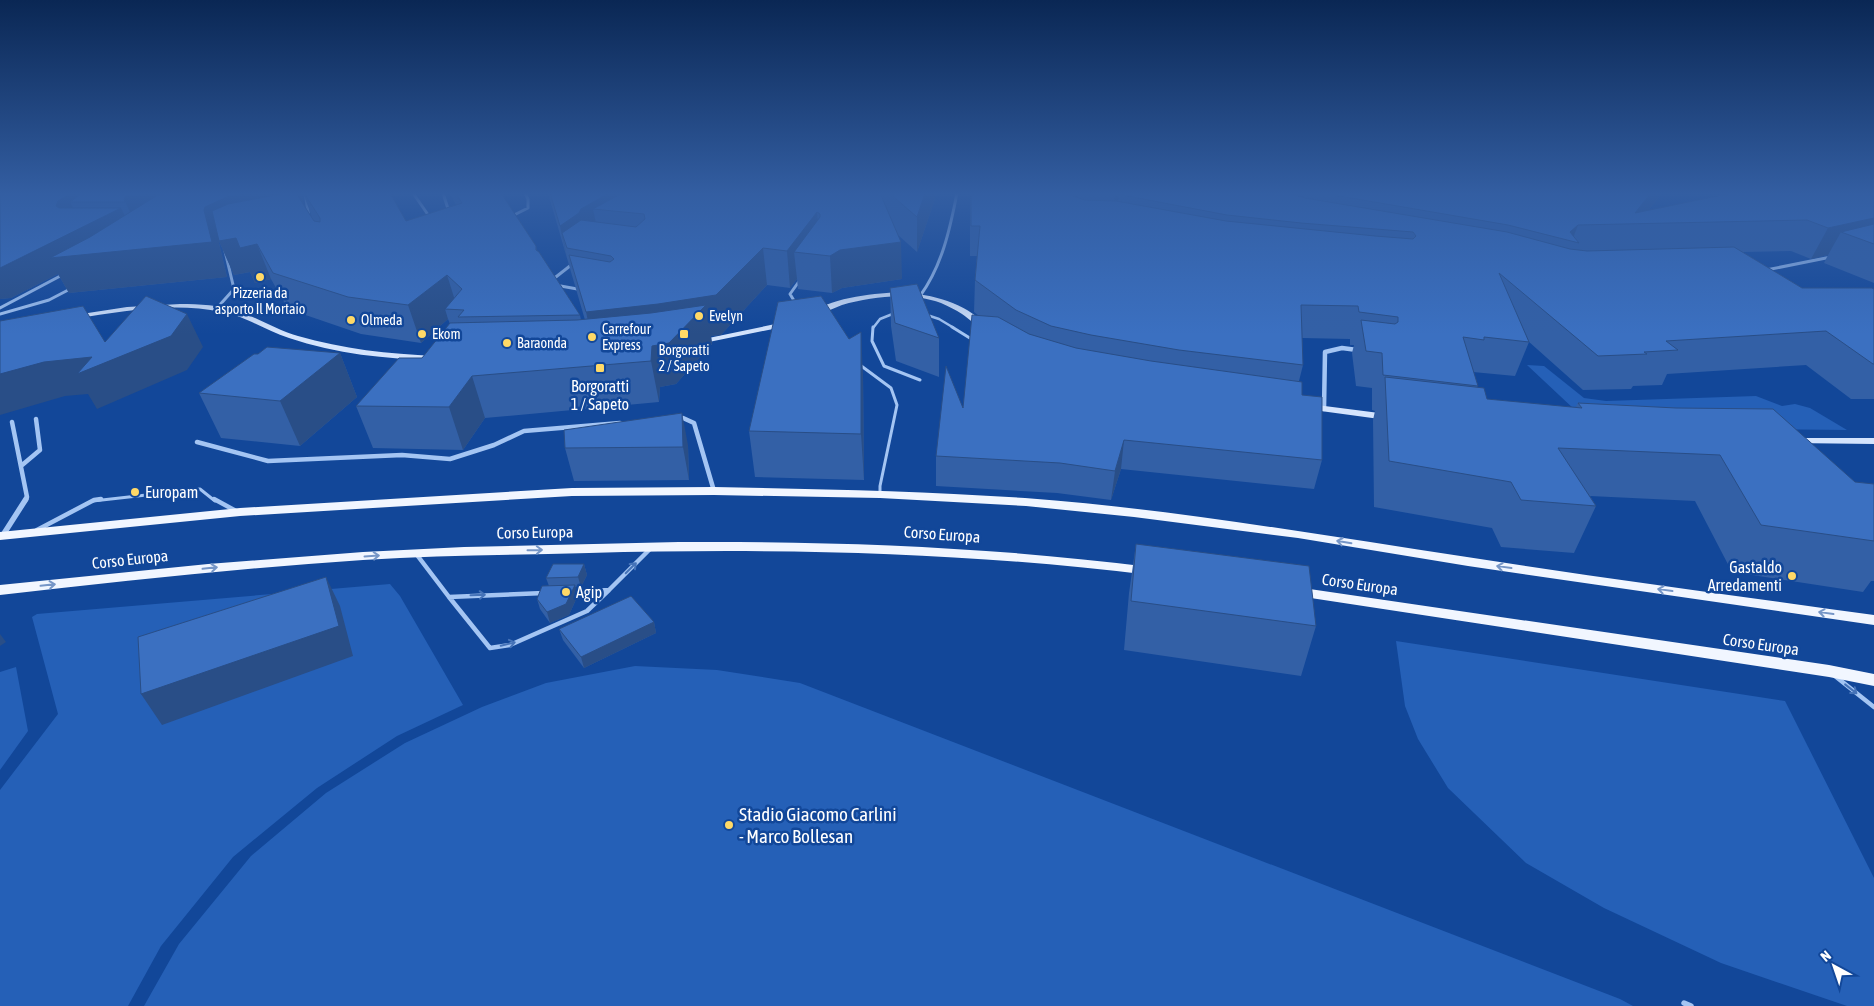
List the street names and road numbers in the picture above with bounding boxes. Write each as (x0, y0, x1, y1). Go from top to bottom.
street label: Corso Europa (497, 522, 573, 543)
street label: Corso Europa (903, 522, 981, 547)
street label: Corso Europa (91, 546, 169, 573)
street label: Corso Europa (1321, 570, 1399, 599)
street label: Corso Europa (1722, 630, 1800, 659)

